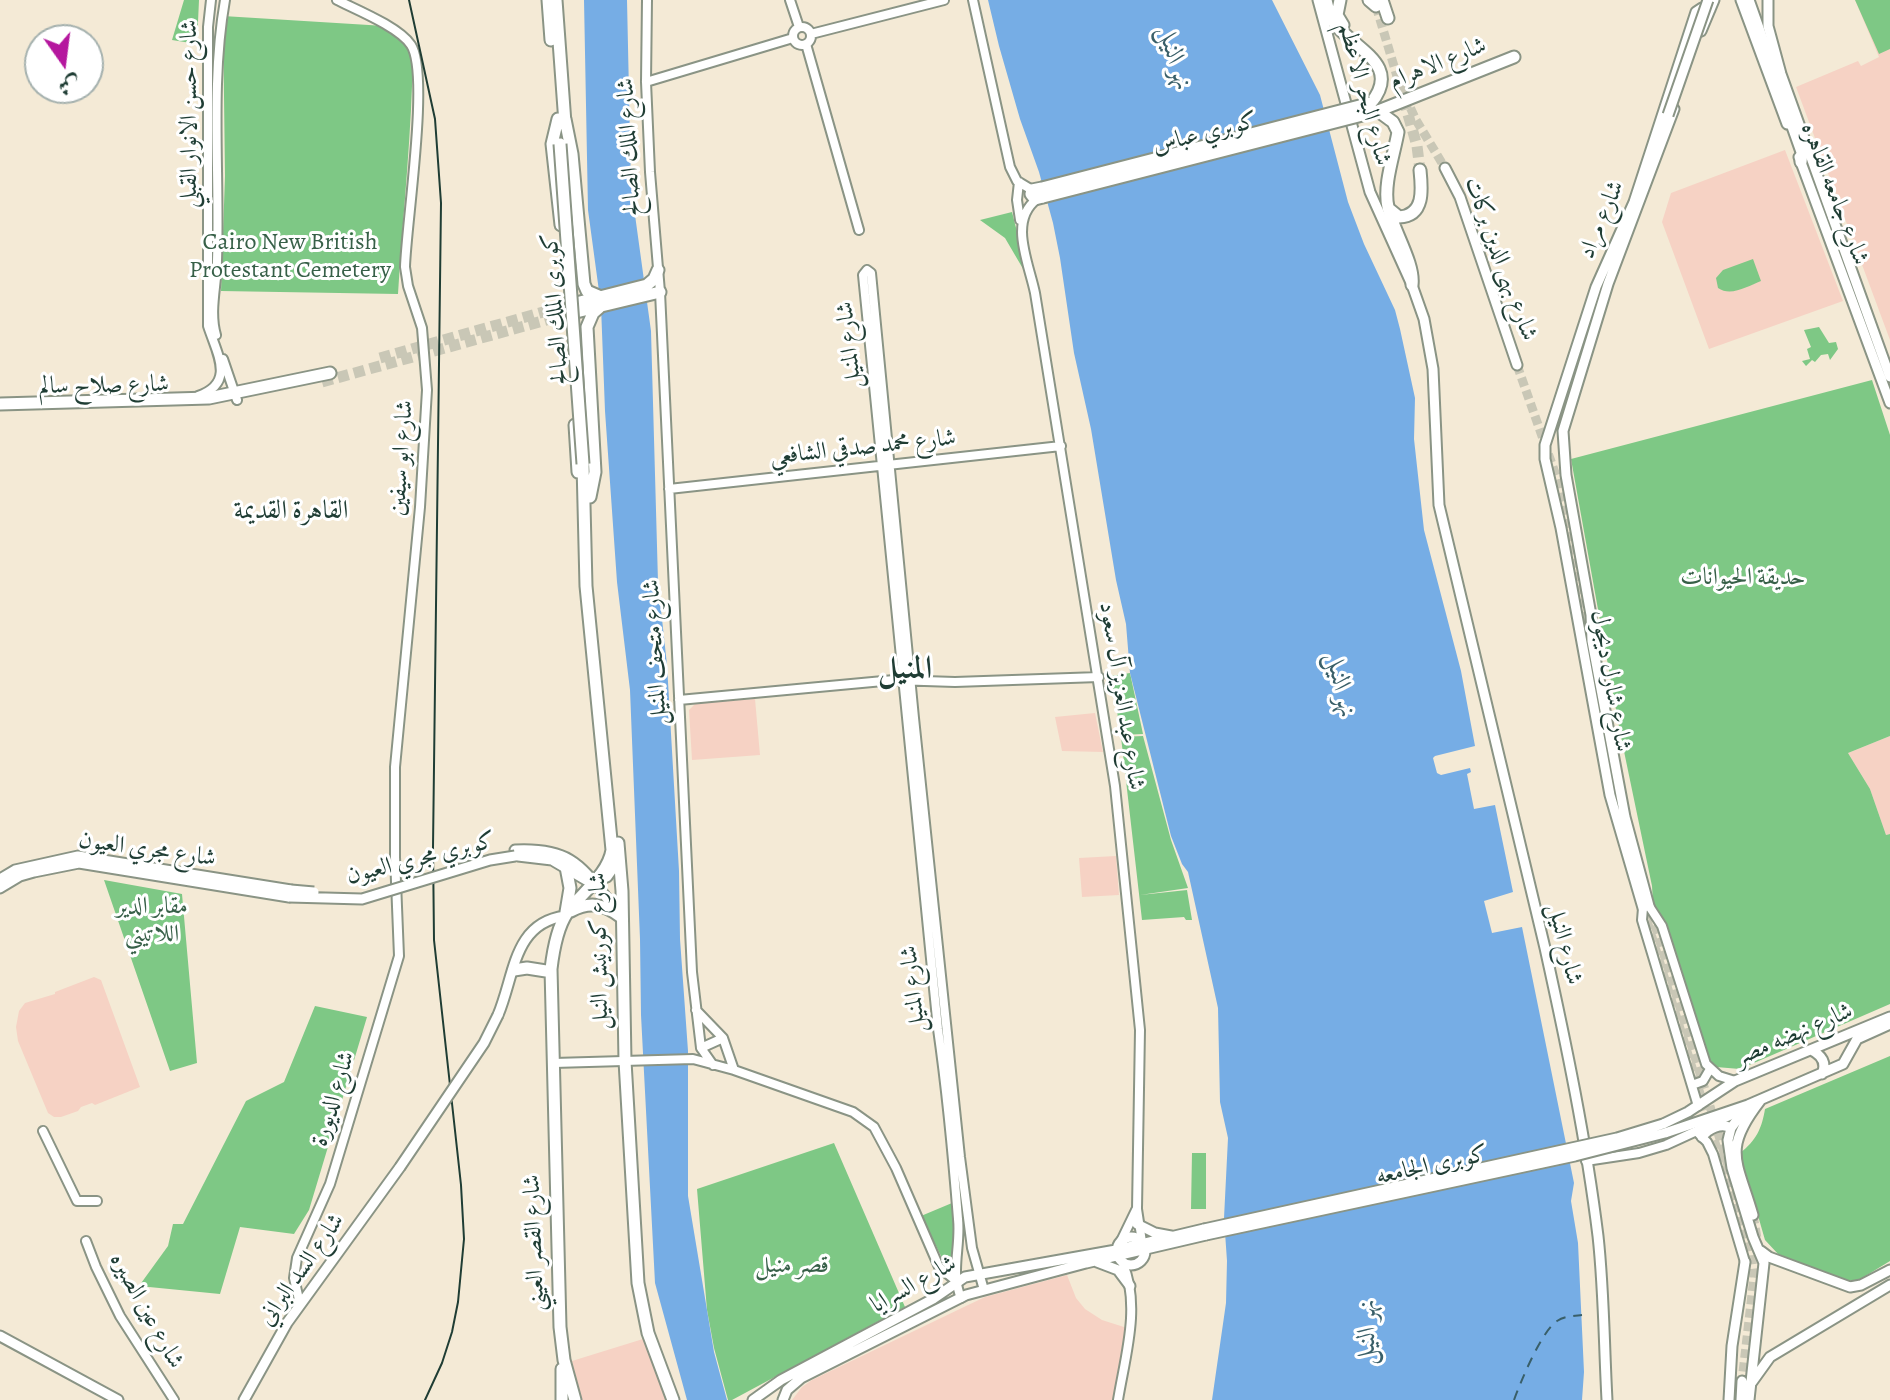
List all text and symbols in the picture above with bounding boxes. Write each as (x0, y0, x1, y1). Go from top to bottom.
street label: شارع البحر الاعظم (1331, 19, 1397, 169)
street label: شارع حسن الانوار القبلي (176, 20, 204, 208)
water label: نهر النيل (1149, 22, 1199, 94)
north arrow (24, 24, 104, 104)
street label: شارع الاهرام (1385, 32, 1491, 96)
text: ش (55, 68, 84, 103)
street label: شارع الملك الصالح (612, 77, 648, 217)
street label: كوبري عباس (1150, 107, 1260, 161)
street label: شارع جامعه القاهره (1794, 119, 1874, 269)
street label: شارع بهى الدين بركات (1457, 173, 1543, 345)
street label: شارع مراد (1573, 177, 1631, 263)
park label: Cairo New British Protestant Cemetery (189, 229, 391, 285)
street label: كوبرى الملك الصالح (536, 232, 576, 386)
street label: شارع المنيل (831, 300, 869, 390)
street label: شارع صلاح سالم (39, 370, 169, 402)
street label: شارع ابو سيفين (384, 399, 420, 517)
street label: شارع محمد صدقي الشافعي (769, 424, 957, 472)
district label: القاهرة القديمة (234, 496, 348, 528)
park label: حديقة الحيوانات (1680, 564, 1806, 592)
street label: شارع متحف المنيل (638, 578, 674, 726)
street label: شارع عبد العزيز آل سعود (1092, 600, 1150, 792)
street label: شارع شارل ديجول (1583, 608, 1637, 754)
water label: نهر النيل (1317, 649, 1363, 721)
district label: المنيل (878, 651, 932, 689)
street label: شارع مجري العيون (77, 826, 217, 874)
street label: كوبري مجري العيون (344, 827, 498, 891)
street label: شارع كورنيش النيل (584, 872, 616, 1030)
park label: مقابر الدير اللاتيني (116, 893, 188, 949)
street label: شارع النيل (1540, 900, 1588, 988)
street label: شارع المنيل (895, 944, 933, 1034)
street label: شارع نهضه مصر (1731, 997, 1857, 1073)
street label: شارع الديورة (306, 1048, 362, 1150)
street label: كوبرى الجامعه (1373, 1140, 1491, 1192)
street label: شارع القصر العيني (518, 1174, 552, 1312)
street label: شارع السد البراني (253, 1208, 351, 1332)
street label: شارع عين الصيره (102, 1248, 190, 1374)
street label: شارع السرايا (866, 1250, 962, 1320)
park label: قصر منيل (755, 1252, 829, 1280)
water label: نهر النيل (1352, 1298, 1384, 1366)

